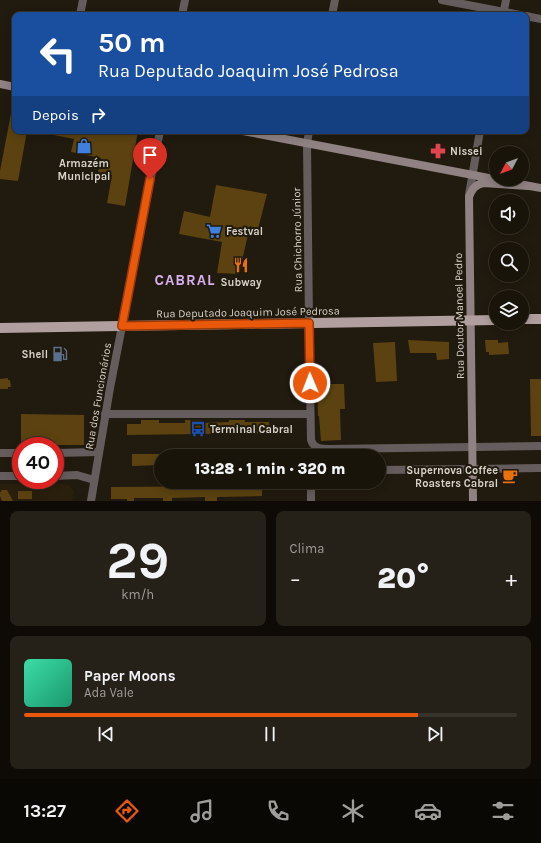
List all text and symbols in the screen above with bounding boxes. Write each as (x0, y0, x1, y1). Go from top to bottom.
text: 50 m (98, 26, 166, 59)
icon: left (32, 28, 84, 80)
text: Rua Deputado Joaquim José Pedrosa (98, 60, 399, 82)
icon: right (87, 104, 109, 126)
text: Depois (32, 106, 79, 124)
shop icon: Armazém Municipal (75, 137, 93, 155)
pin (133, 138, 167, 179)
pharmacy icon: Nissei (429, 142, 447, 160)
icon: arrive (139, 144, 161, 166)
place label: Nissei (450, 145, 483, 158)
north arrow (489, 146, 529, 186)
map controls (489, 146, 529, 330)
place label: Armazém Municipal (58, 157, 110, 183)
street label: Rua Chichorro Júnior (290, 188, 305, 292)
button: sound (489, 194, 529, 234)
supermarket icon: Festval (205, 222, 223, 240)
place label: Festval (226, 225, 263, 238)
button: search (489, 242, 529, 282)
street label: Rua Doutor Manoel Pedro (452, 253, 467, 379)
restaurant icon: Subway (232, 256, 250, 274)
district label: CABRAL (154, 271, 216, 289)
place label: Subway (221, 276, 262, 289)
button: layers (489, 290, 529, 330)
street label: Rua Deputado Joaquim José Pedrosa (156, 304, 340, 321)
street label: Rua dos Funcionários (83, 341, 114, 451)
fuel station icon: Shell (51, 345, 69, 363)
place label: Shell (22, 348, 48, 361)
position arrow (289, 362, 331, 404)
bus stop icon: Terminal Cabral (189, 420, 207, 438)
place label: Terminal Cabral (210, 423, 293, 436)
speed limit sign: 40 (12, 437, 64, 489)
text: 13:28 · 1 min · 320 m (195, 460, 345, 478)
place label: Supernova Coffee Roasters Cabral (406, 464, 498, 490)
cafe icon: Supernova Coffee Roasters Cabral (501, 467, 519, 485)
text: 29 (106, 530, 169, 591)
text: Clima (290, 541, 324, 556)
text: 20° (377, 560, 429, 596)
text: − (290, 566, 301, 592)
text: + (505, 566, 517, 592)
text: km/h (121, 587, 154, 602)
text: Paper Moons (84, 667, 176, 685)
text: Ada Vale (84, 685, 134, 700)
icon: previous (95, 723, 117, 745)
icon: pause (259, 723, 281, 745)
icon: next (424, 723, 446, 745)
icon: directions (113, 797, 141, 825)
icon: music (188, 797, 216, 825)
icon: phone (264, 797, 292, 825)
icon: climate (339, 797, 367, 825)
icon: car (414, 797, 442, 825)
icon: filters (489, 797, 517, 825)
text: 13:27 (24, 800, 66, 822)

